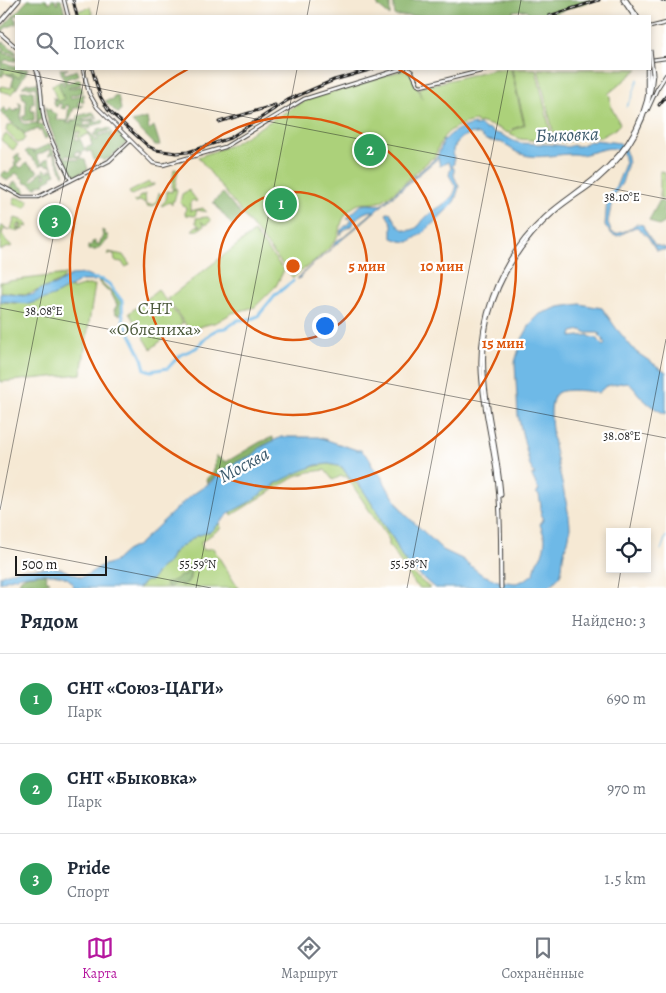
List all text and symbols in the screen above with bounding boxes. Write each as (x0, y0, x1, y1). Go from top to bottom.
search box (15, 15, 651, 70)
icon: search (33, 29, 61, 57)
text: Поиск (73, 30, 125, 56)
water label: Быковка (535, 121, 599, 149)
pin: 2 (354, 131, 386, 169)
pin: 1 (265, 185, 297, 223)
text: 38.10°E (604, 189, 640, 205)
pin: 3 (39, 202, 71, 240)
text: 5 мин (349, 256, 386, 276)
text: 10 мин (420, 256, 464, 276)
centre of rings (284, 257, 302, 275)
park label: СНТ «Облепиха» (109, 296, 201, 341)
text: 38.08°E (25, 303, 63, 319)
your location (312, 313, 338, 339)
text: 15 мин (482, 333, 524, 353)
text: 38.08°E (603, 428, 641, 444)
water label: Москва (214, 441, 274, 489)
map controls (606, 528, 651, 573)
button: locate (606, 528, 651, 573)
scale bar (15, 553, 108, 576)
text: 500 m (22, 555, 57, 574)
text: 55.59°N (180, 556, 217, 572)
text: 55.58°N (390, 556, 428, 572)
text: Рядом (20, 607, 78, 635)
text: Найдено: 3 (571, 610, 646, 632)
text: СНТ «Союз-ЦАГИ» (67, 675, 224, 701)
text: 1 (33, 688, 39, 710)
text: 690 m (606, 688, 646, 710)
text: Парк (67, 701, 102, 723)
text: СНТ «Быковка» (67, 765, 197, 791)
text: 2 (32, 778, 40, 800)
text: 970 m (607, 778, 646, 800)
text: Парк (67, 791, 102, 813)
text: Pride (67, 855, 110, 881)
text: 3 (33, 868, 39, 890)
text: 1.5 km (604, 868, 646, 890)
text: Спорт (67, 881, 109, 903)
tab: Карта (82, 934, 117, 983)
tab: Маршрут (281, 934, 338, 983)
tab: Сохранённые (502, 934, 584, 983)

